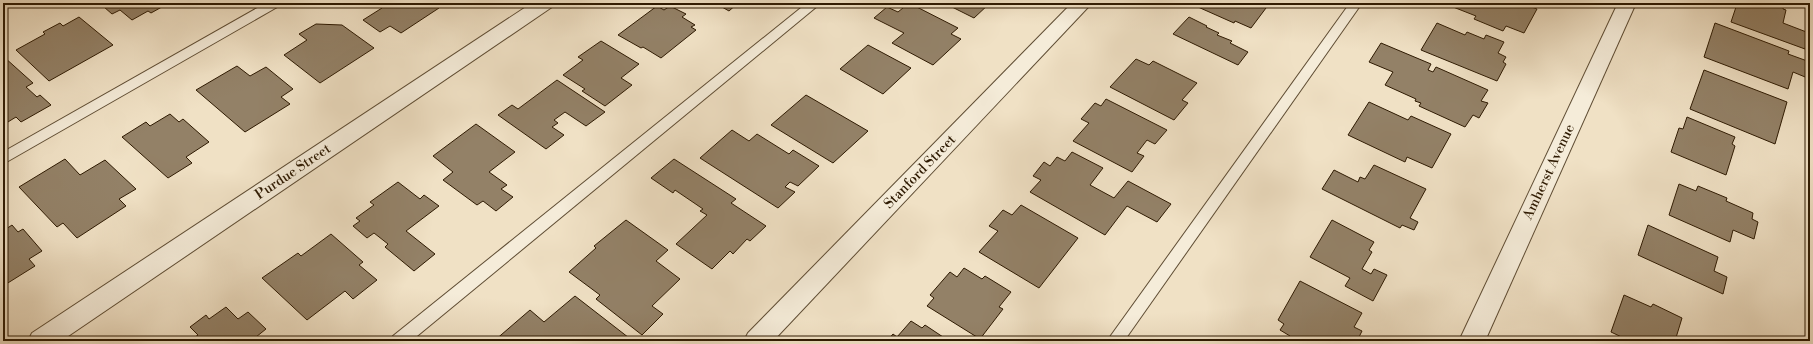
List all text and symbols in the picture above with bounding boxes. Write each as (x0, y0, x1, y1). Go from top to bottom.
street label: Amherst Avenue (1519, 121, 1579, 224)
street label: Stanford Street (880, 131, 960, 213)
street label: Purdue Street (252, 140, 334, 204)

